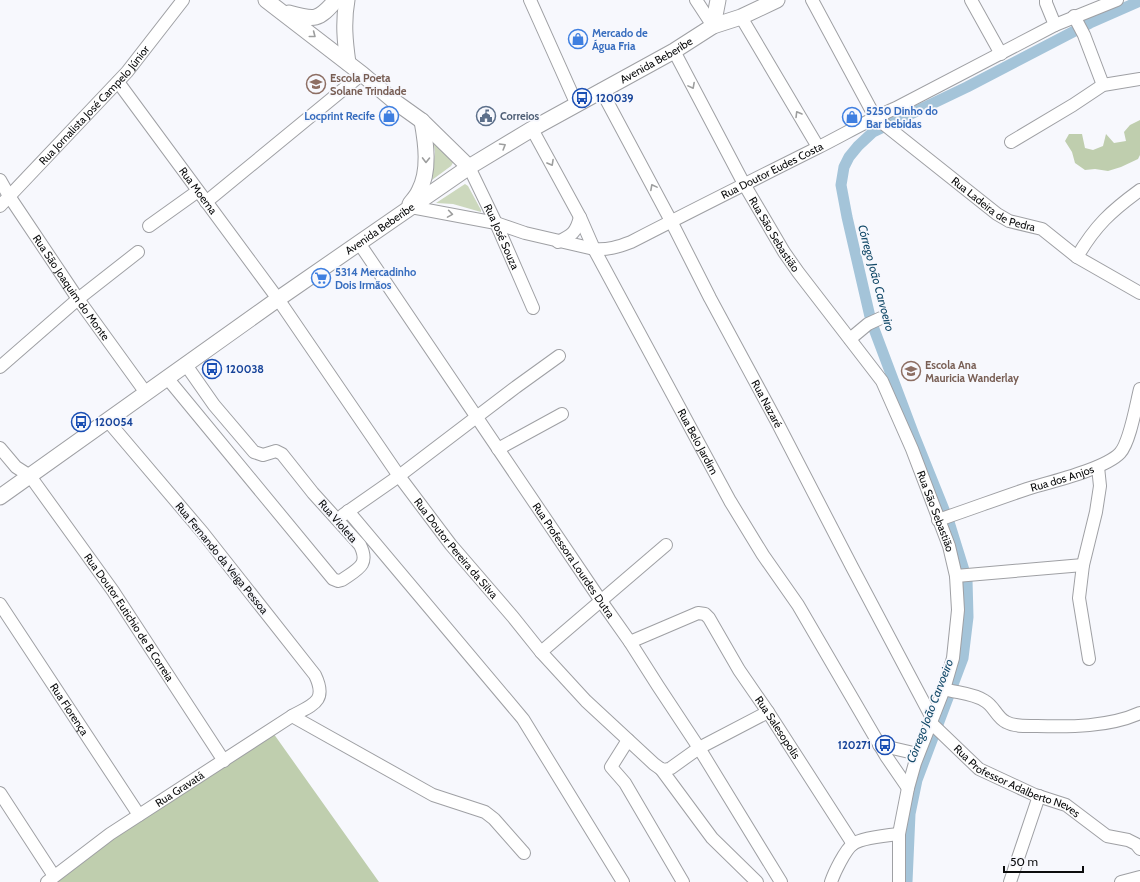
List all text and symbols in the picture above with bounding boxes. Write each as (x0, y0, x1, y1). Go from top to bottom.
place label: Mercado de Água Fria (592, 26, 648, 53)
shop icon: Mercado de Água Fria (567, 28, 589, 50)
one-way arrow (308, 31, 315, 38)
street label: Avenida Beberibe (617, 34, 695, 86)
street label: Rua Jornalista José Campelo Júnior (36, 42, 152, 168)
place label: Escola Poeta Solane Trindade (330, 71, 407, 98)
school or university icon: Escola Poeta Solane Trindade (305, 73, 327, 95)
one-way arrow (687, 81, 695, 89)
bus stop icon: 120039 (571, 87, 593, 109)
place label: 120039 (596, 91, 634, 105)
place label: 5250 Dinho do Bar bebidas (866, 104, 938, 131)
shop icon: Locprint Recife (378, 105, 400, 127)
public building icon: Correios (475, 105, 497, 127)
shop icon: 5250 Dinho do Bar bebidas (841, 106, 863, 128)
place label: Locprint Recife (304, 109, 375, 123)
place label: Correios (500, 109, 540, 123)
one-way arrow (796, 111, 803, 118)
street label: Rua Doutor Eudes Costa (719, 139, 826, 202)
one-way arrow (499, 144, 506, 151)
one-way arrow (421, 157, 430, 163)
one-way arrow (546, 159, 553, 166)
street label: Rua Moema (176, 164, 221, 218)
street label: Rua Ladeira de Pedra (949, 174, 1037, 234)
one-way arrow (650, 183, 658, 191)
street label: Rua São Sebastião (746, 194, 803, 275)
street label: Avenida Beberibe (342, 200, 417, 258)
street label: Rua José Souza (481, 202, 523, 272)
one-way arrow (446, 209, 453, 218)
water label: Córrego João Carvoeiro (855, 223, 898, 333)
street label: Rua São Joaquim do Monte (30, 232, 113, 343)
place label: 5314 Mercadinho Dois Irmãos (335, 265, 416, 292)
supermarket icon: 5314 Mercadinho Dois Irmãos (310, 267, 332, 289)
bus stop icon: 120038 (201, 358, 223, 380)
place label: Escola Ana Mauricia Wanderlay (925, 358, 1019, 385)
school or university icon: Escola Ana Mauricia Wanderlay (900, 360, 922, 382)
place label: 120038 (226, 362, 264, 376)
street label: Rua Nazaré (748, 377, 786, 430)
street label: Rua Belo Jardim (674, 406, 722, 477)
bus stop icon: 120054 (70, 411, 92, 433)
place label: 120054 (95, 415, 133, 429)
street label: Rua dos Anjos (1029, 462, 1096, 495)
street label: Rua São Sebastião (914, 469, 957, 553)
street label: Rua Doutor Pereira da Silva (411, 495, 501, 602)
street label: Rua Violeta (315, 496, 361, 546)
street label: Rua Fernando da Veiga Pessoa (173, 499, 272, 617)
street label: Rua Professora Lourdes Dutra (529, 500, 618, 621)
street label: Rua Doutor Eutichio de B Correia (81, 550, 177, 684)
water label: Córrego João Carvoeiro (903, 657, 956, 765)
street label: Rua Florença (47, 680, 92, 739)
street label: Rua Salesopolis (752, 693, 804, 762)
bus stop icon: 120271 (874, 734, 896, 756)
place label: 120271 (838, 738, 871, 752)
street label: Rua Professor Adalberto Neves (951, 742, 1083, 821)
street label: Rua Gravatá (152, 768, 207, 810)
scale bar (1004, 848, 1083, 874)
text: 50 m (1010, 854, 1038, 869)

